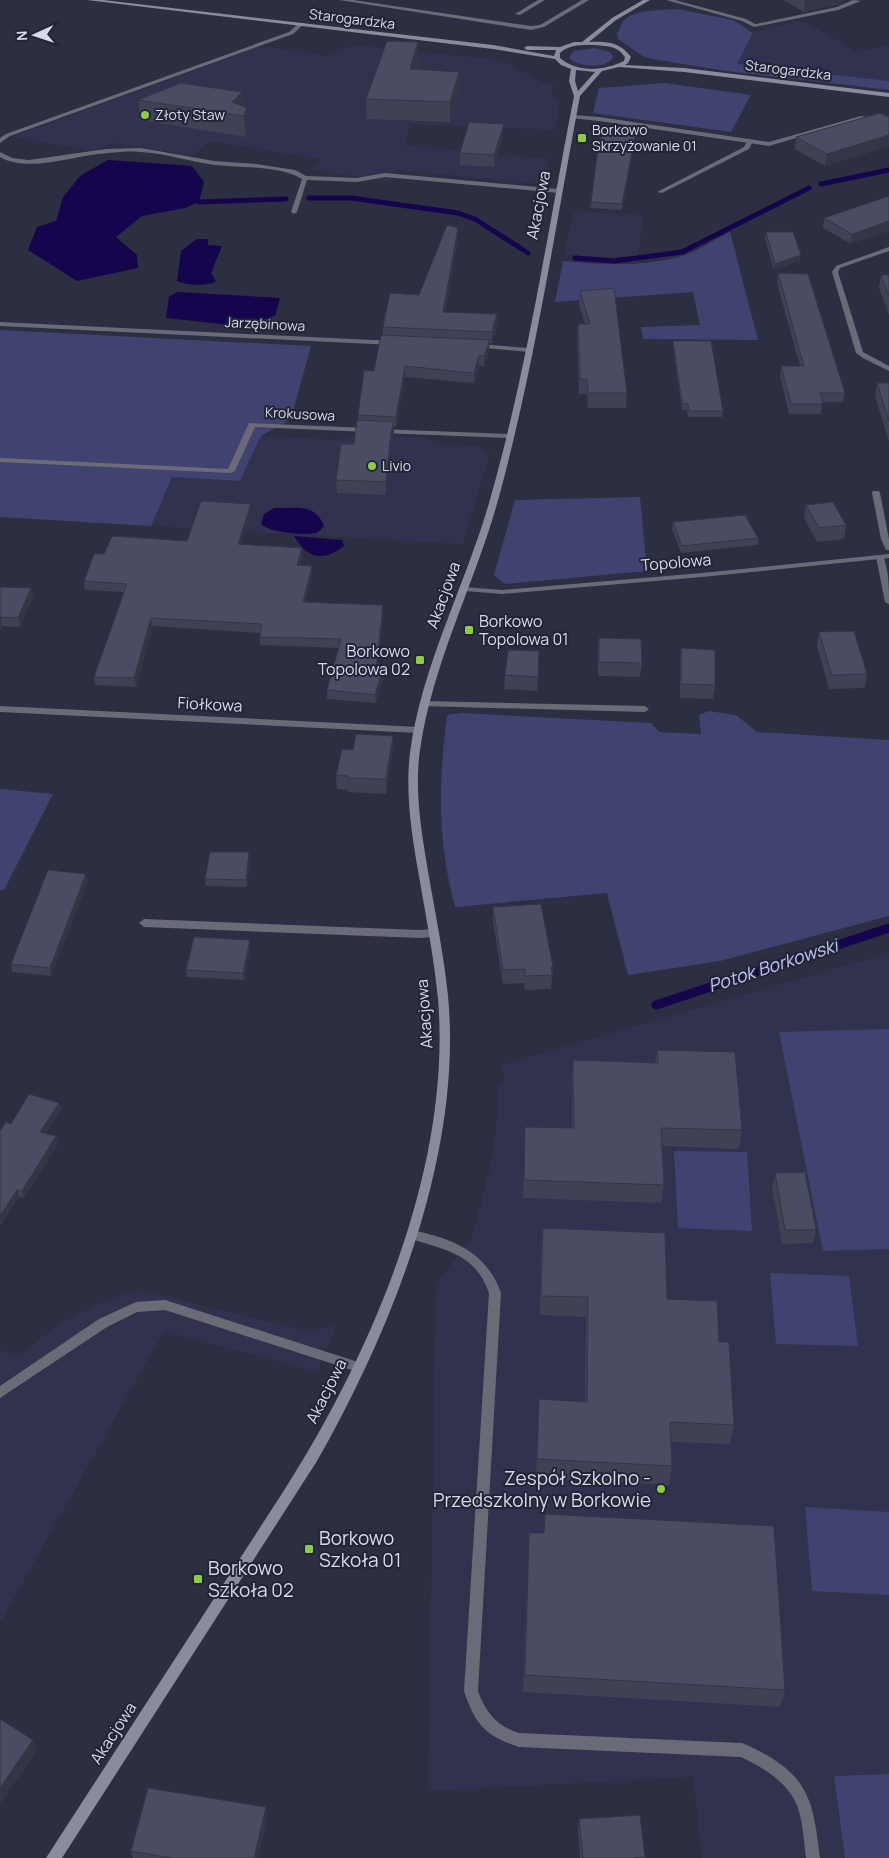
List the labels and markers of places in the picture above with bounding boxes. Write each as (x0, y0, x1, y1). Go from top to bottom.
place label: Złoty Staw (155, 105, 225, 124)
marker: Złoty Staw (139, 109, 151, 121)
place label: Borkowo Skrzyżowanie 01 (592, 120, 697, 155)
marker: Borkowo Skrzyżowanie 01 (576, 132, 588, 144)
place label: Livio (382, 456, 411, 475)
marker: Livio (366, 460, 378, 472)
place label: Borkowo Topolowa 01 (479, 610, 568, 650)
marker: Borkowo Topolowa 01 (463, 624, 475, 636)
place label: Borkowo Topolowa 02 (318, 640, 410, 680)
marker: Borkowo Topolowa 02 (414, 654, 426, 666)
place label: Zespół Szkolno - Przedszkolny w Borkowie (433, 1465, 651, 1513)
marker: Zespół Szkolno - Przedszkolny w Borkowie (655, 1483, 667, 1495)
place label: Borkowo Szkoła 01 (319, 1525, 401, 1573)
marker: Borkowo Szkoła 01 (303, 1543, 315, 1555)
place label: Borkowo Szkoła 02 (208, 1555, 294, 1603)
marker: Borkowo Szkoła 02 (192, 1573, 204, 1585)

